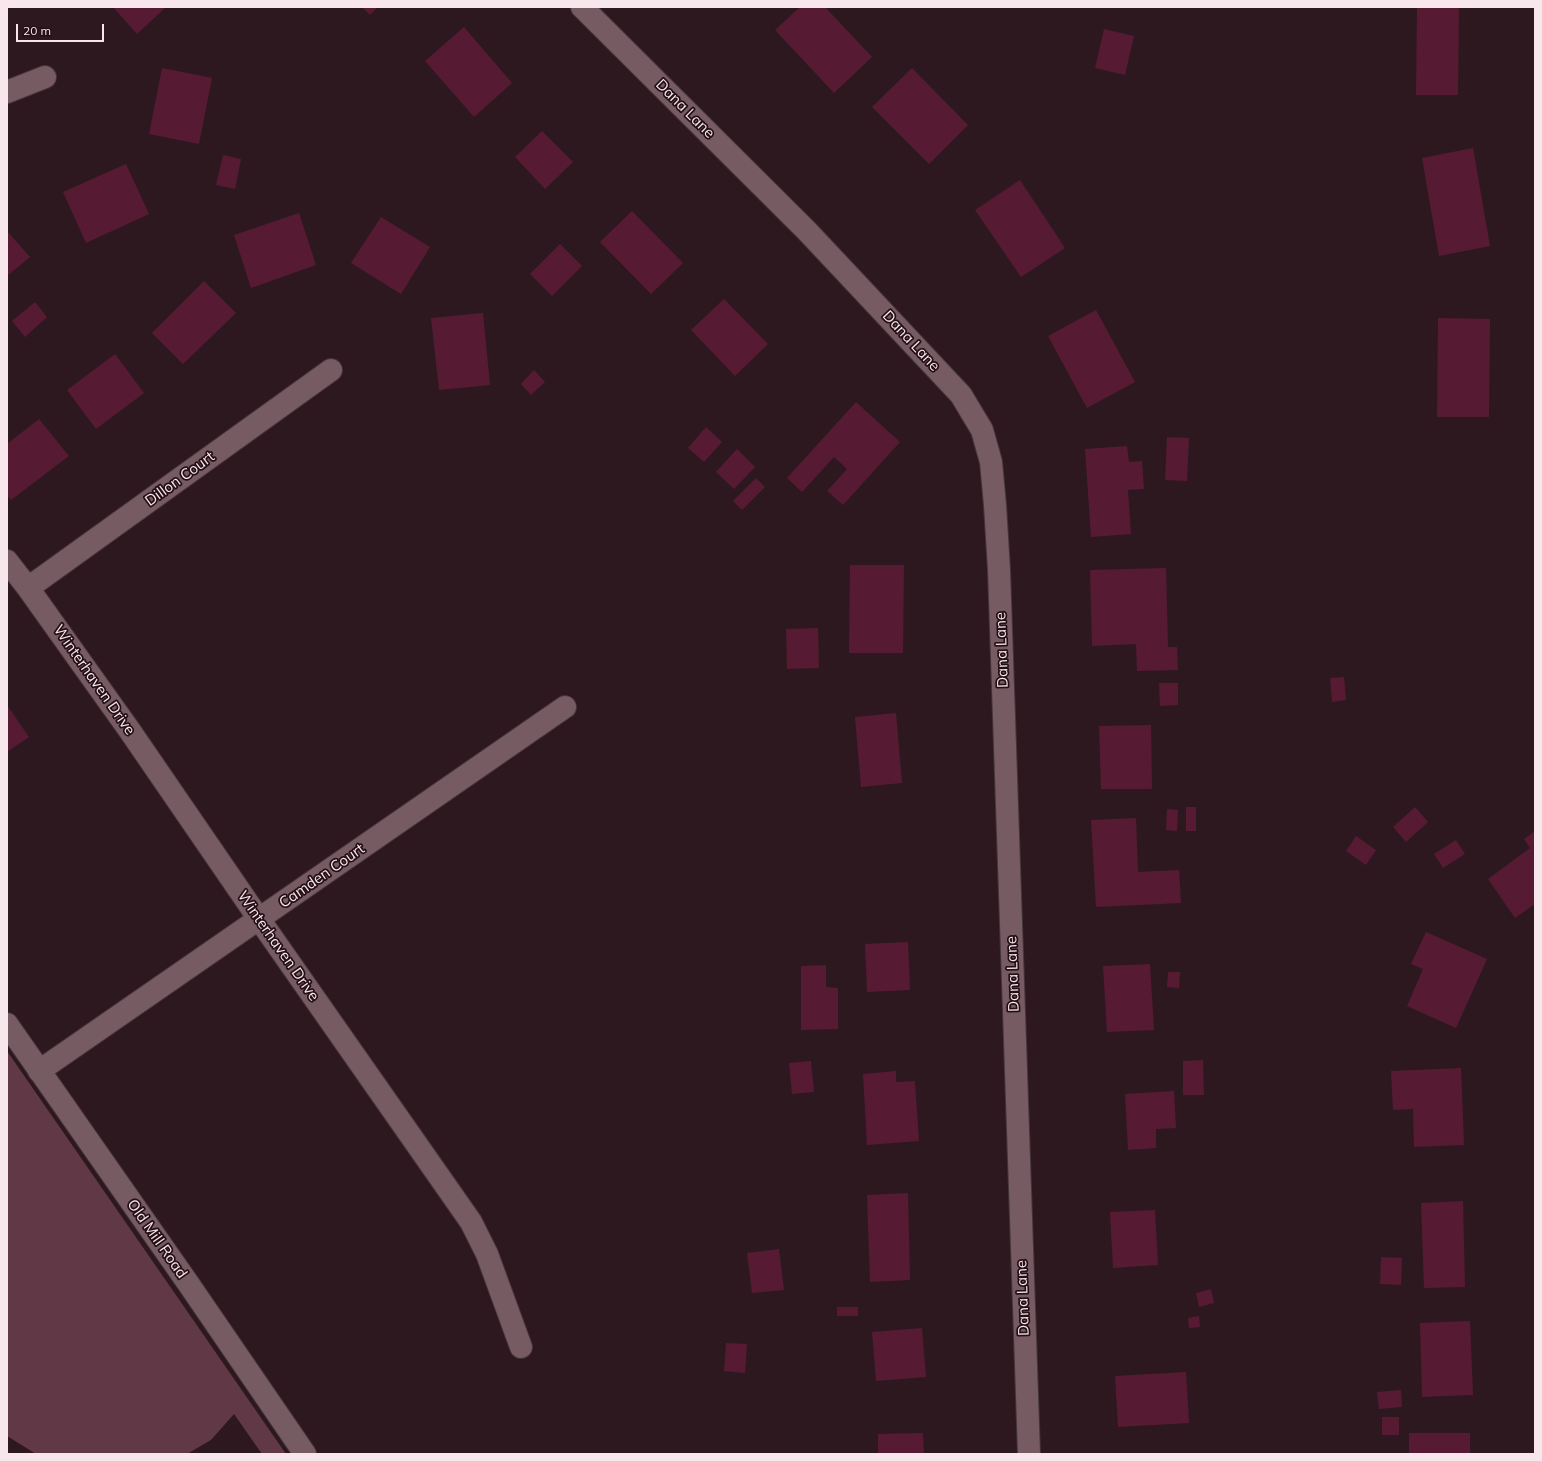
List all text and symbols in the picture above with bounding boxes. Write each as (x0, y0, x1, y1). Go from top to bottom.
scale bar (18, 16, 106, 42)
text: 20 m (23, 23, 51, 38)
street label: Dana Lane (652, 76, 718, 142)
street label: Dana Lane (878, 307, 944, 375)
street label: Dillon Court (142, 448, 218, 510)
street label: Dana Lane (992, 612, 1012, 688)
street label: Winterhaven Drive (49, 621, 139, 739)
street label: Camden Court (276, 840, 368, 912)
street label: Winterhaven Drive (233, 887, 323, 1005)
street label: Dana Lane (1003, 936, 1023, 1012)
street label: Old Mill Road (123, 1196, 191, 1282)
street label: Dana Lane (1013, 1260, 1033, 1336)

